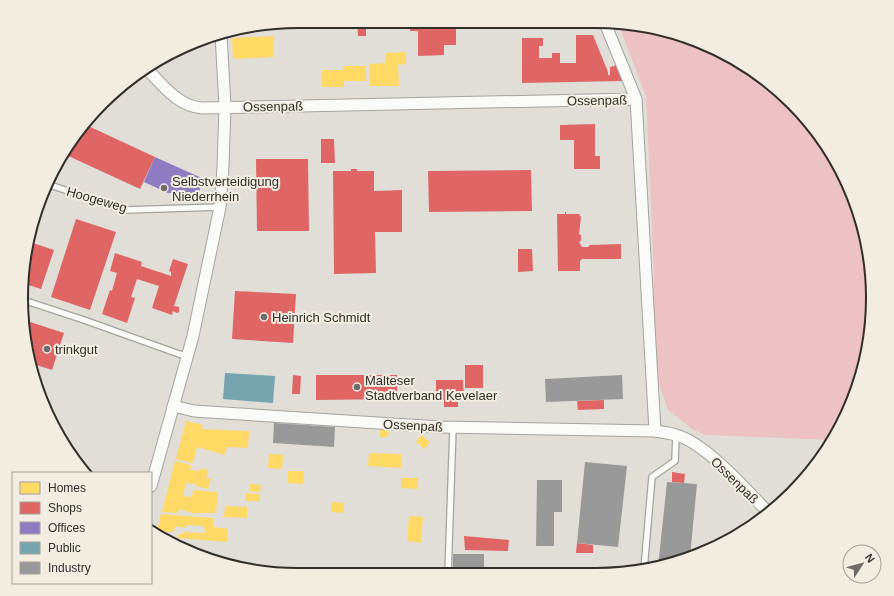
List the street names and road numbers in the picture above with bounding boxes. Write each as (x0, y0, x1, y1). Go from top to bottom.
street label: Ossenpaß (567, 92, 627, 109)
street label: Ossenpaß (243, 98, 303, 115)
street label: Hoogeweg (65, 184, 129, 215)
street label: Ossenpaß (383, 416, 443, 435)
street label: Ossenpaß (708, 454, 761, 507)

